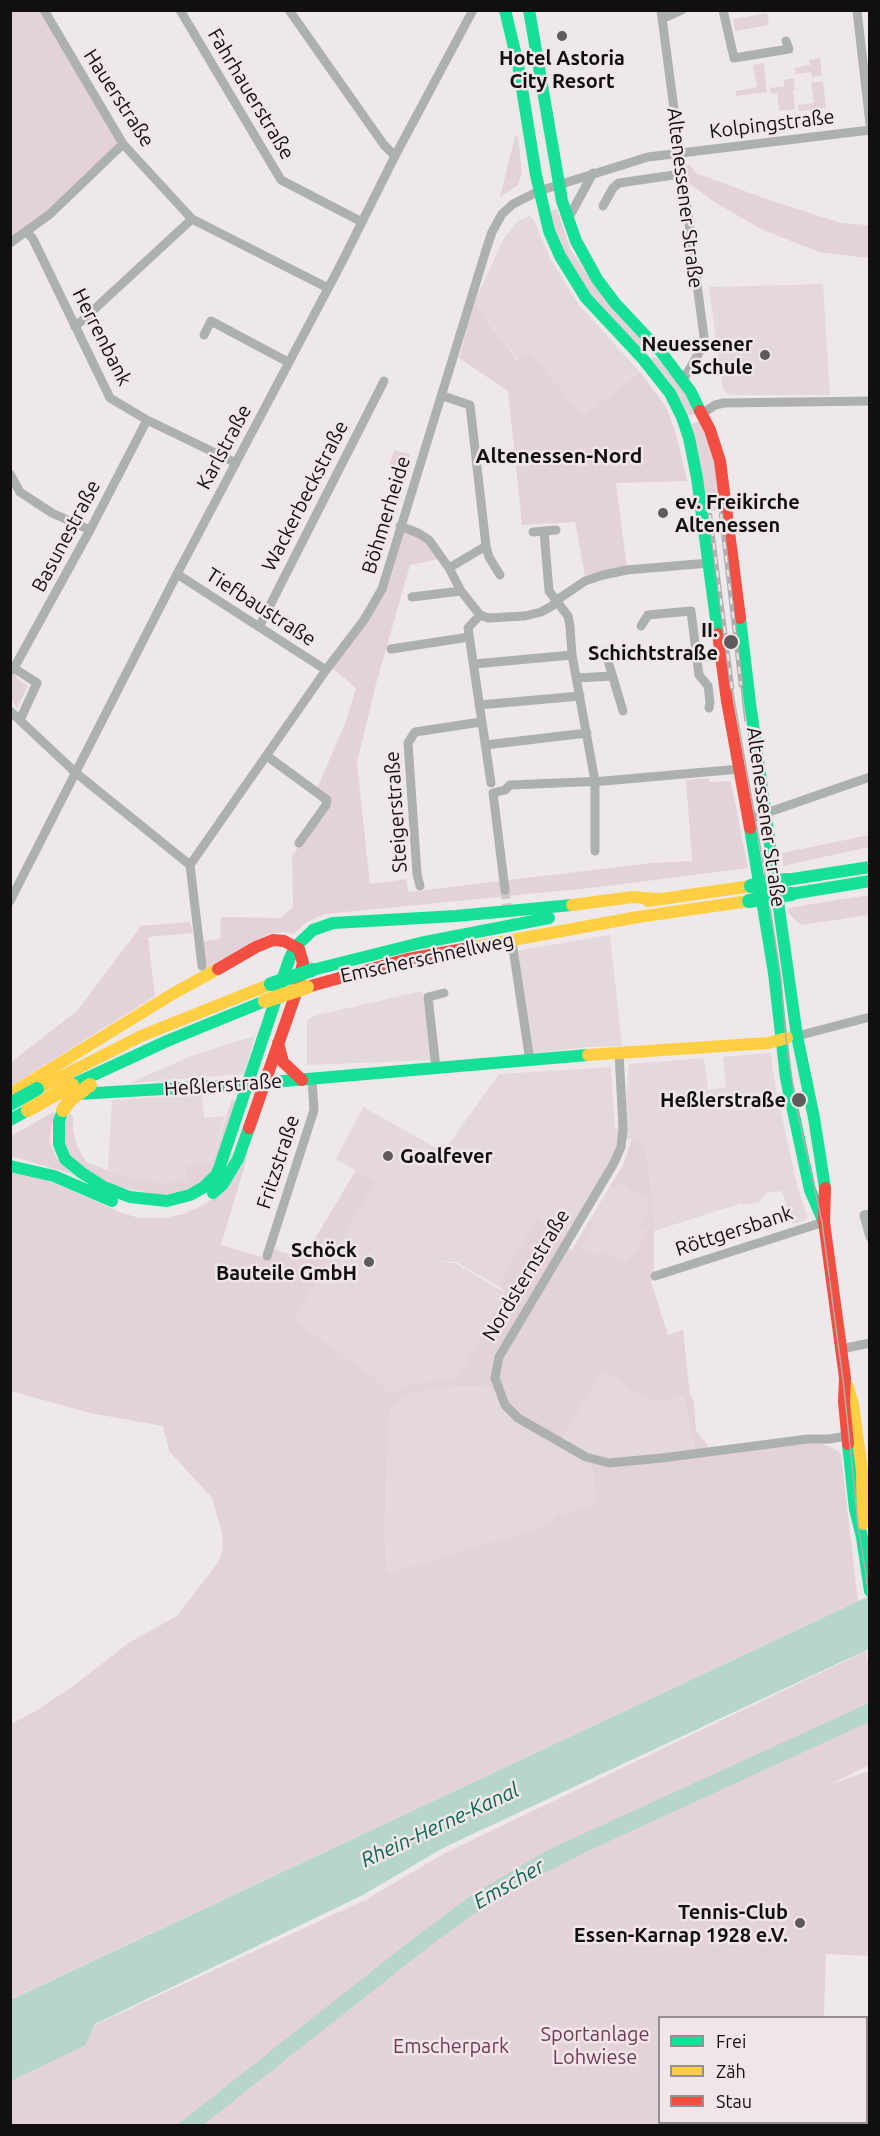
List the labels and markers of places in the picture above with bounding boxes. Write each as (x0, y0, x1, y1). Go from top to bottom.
marker: Hotel Astoria City Resort (555, 29, 569, 43)
place label: Hotel Astoria City Resort (499, 46, 625, 93)
place label: Neuessener Schule (642, 332, 753, 379)
marker: Neuessener Schule (758, 348, 772, 362)
place label: ev. Freikirche Altenessen (675, 490, 800, 537)
marker: ev. Freikirche Altenessen (656, 506, 670, 520)
place label: II. Schichtstraße (588, 618, 718, 665)
marker: II. Schichtstraße (722, 633, 740, 651)
place label: Heßlerstraße (660, 1088, 786, 1112)
marker: Heßlerstraße (790, 1091, 808, 1109)
place label: Goalfever (400, 1144, 493, 1168)
marker: Goalfever (381, 1149, 395, 1163)
place label: Schöck Bauteile GmbH (216, 1238, 357, 1285)
marker: Schöck Bauteile GmbH (362, 1255, 376, 1269)
place label: Tennis-Club Essen-Karnap 1928 e.V. (574, 1900, 788, 1947)
marker: Tennis-Club Essen-Karnap 1928 e.V. (793, 1916, 807, 1930)

